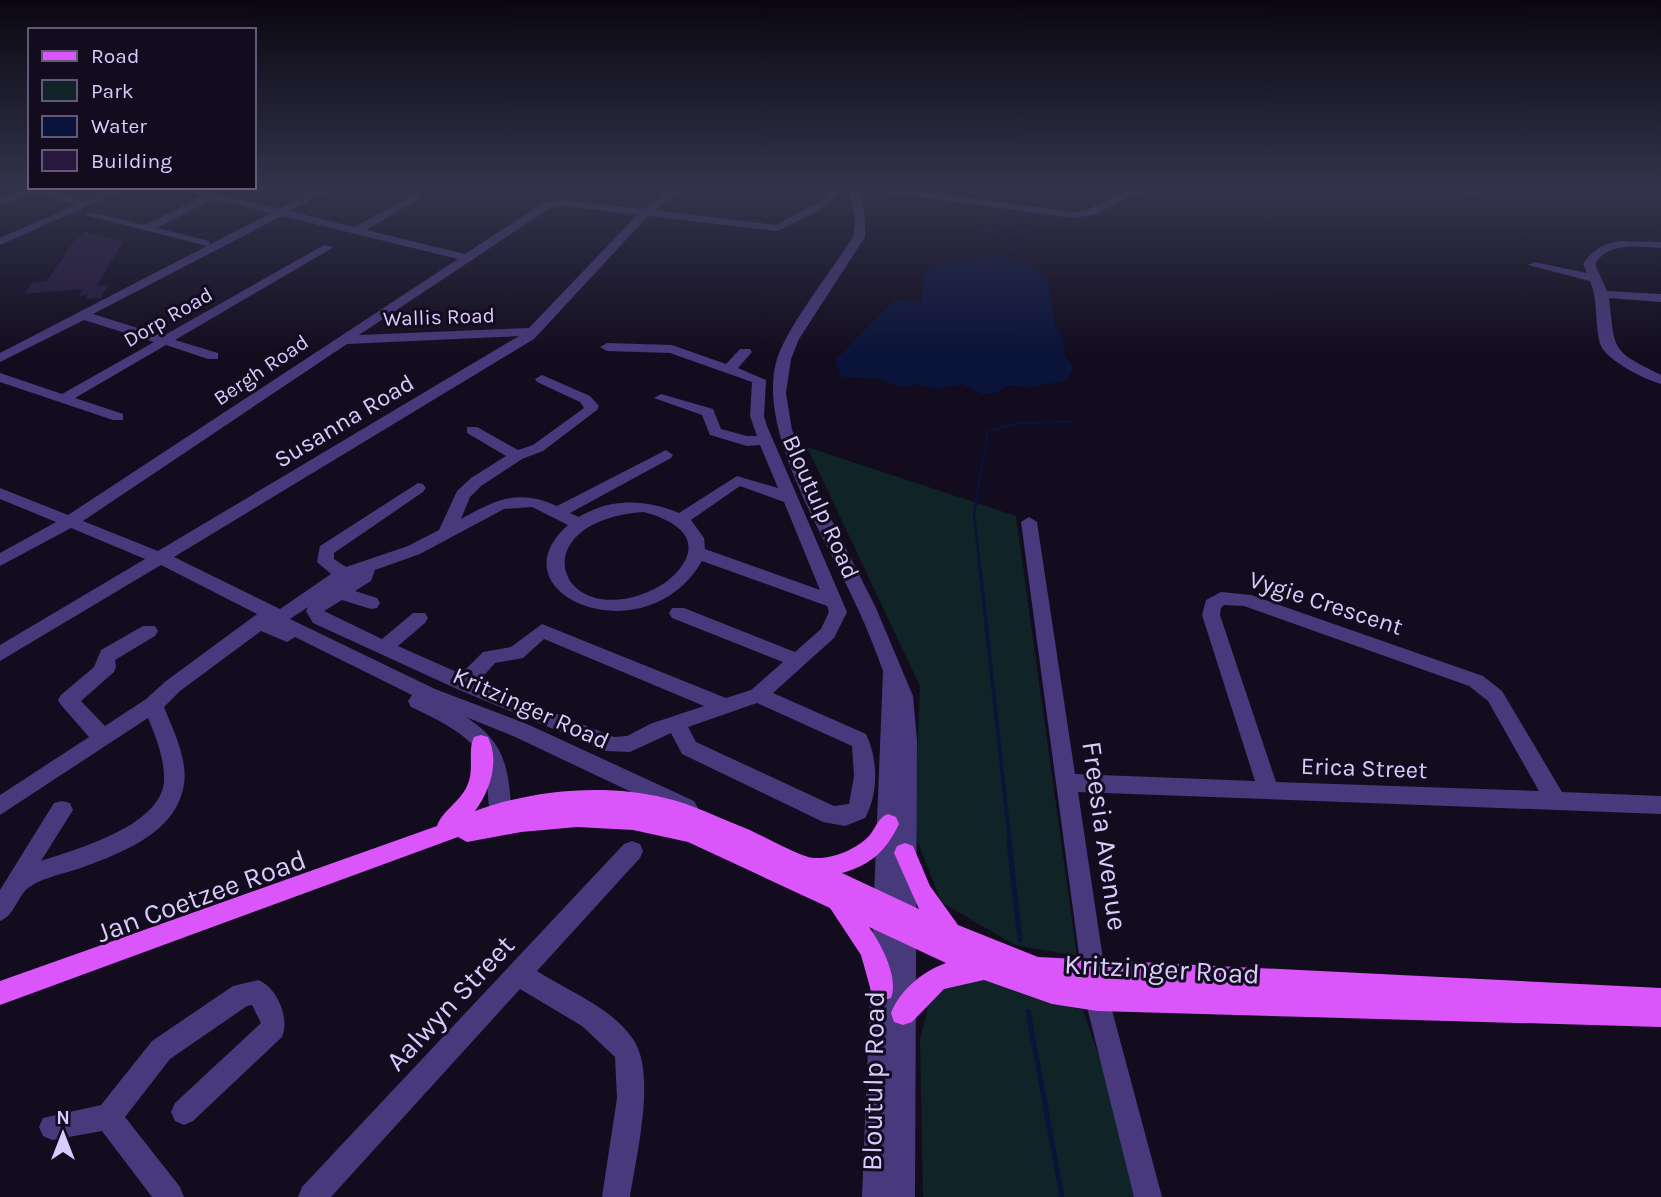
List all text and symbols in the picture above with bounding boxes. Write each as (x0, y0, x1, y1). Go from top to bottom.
legend (28, 28, 256, 189)
text: Road (91, 44, 139, 68)
text: Park (91, 79, 134, 103)
text: Water (91, 114, 147, 138)
text: Building (91, 149, 172, 173)
street label: Dorp Road (119, 282, 217, 352)
street label: Wallis Road (383, 303, 495, 331)
street label: Bergh Road (209, 330, 313, 410)
street label: Susanna Road (269, 368, 419, 474)
street label: Bloutulp Road (777, 431, 865, 583)
street label: Vygie Crescent (1246, 565, 1406, 641)
street label: Kritzinger Road (449, 661, 613, 755)
street label: Freesia Avenue (1075, 739, 1135, 933)
street label: Erica Street (1300, 752, 1428, 784)
street label: Jan Coetzee Road (92, 843, 310, 949)
street label: Aalwyn Street (379, 928, 521, 1078)
street label: Kritzinger Road (1063, 947, 1261, 991)
street label: Bloutulp Road (855, 991, 891, 1171)
north arrow (28, 1099, 98, 1169)
text: N (56, 1107, 70, 1129)

